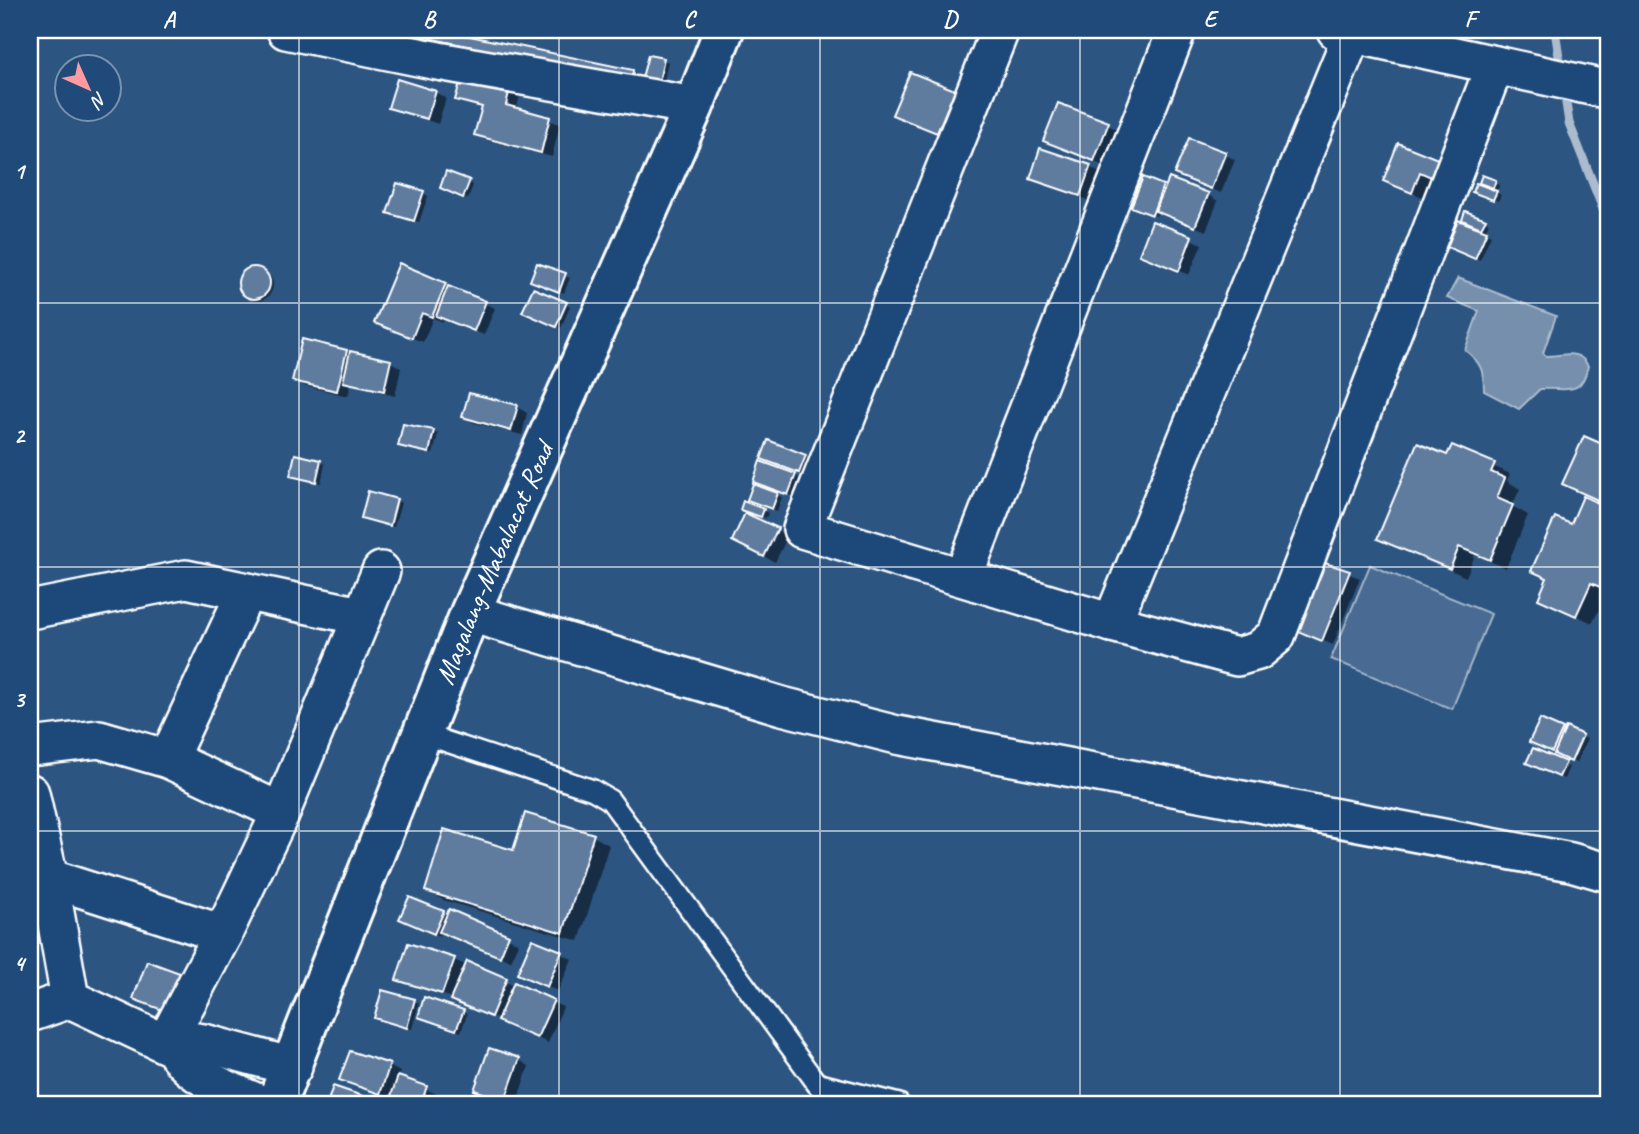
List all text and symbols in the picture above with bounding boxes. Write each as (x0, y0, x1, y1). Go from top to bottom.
text: A (163, 5, 177, 34)
text: B (423, 5, 437, 34)
text: C (684, 5, 698, 34)
text: D (943, 5, 959, 34)
text: E (1204, 5, 1220, 34)
text: F (1465, 5, 1481, 34)
north arrow (52, 52, 122, 122)
text: N (84, 87, 112, 114)
text: 1 (14, 157, 27, 186)
text: 2 (14, 421, 27, 450)
street label: Magalang-Mabalacat Road (426, 433, 562, 689)
text: 3 (14, 685, 27, 714)
text: 4 (14, 949, 27, 978)

